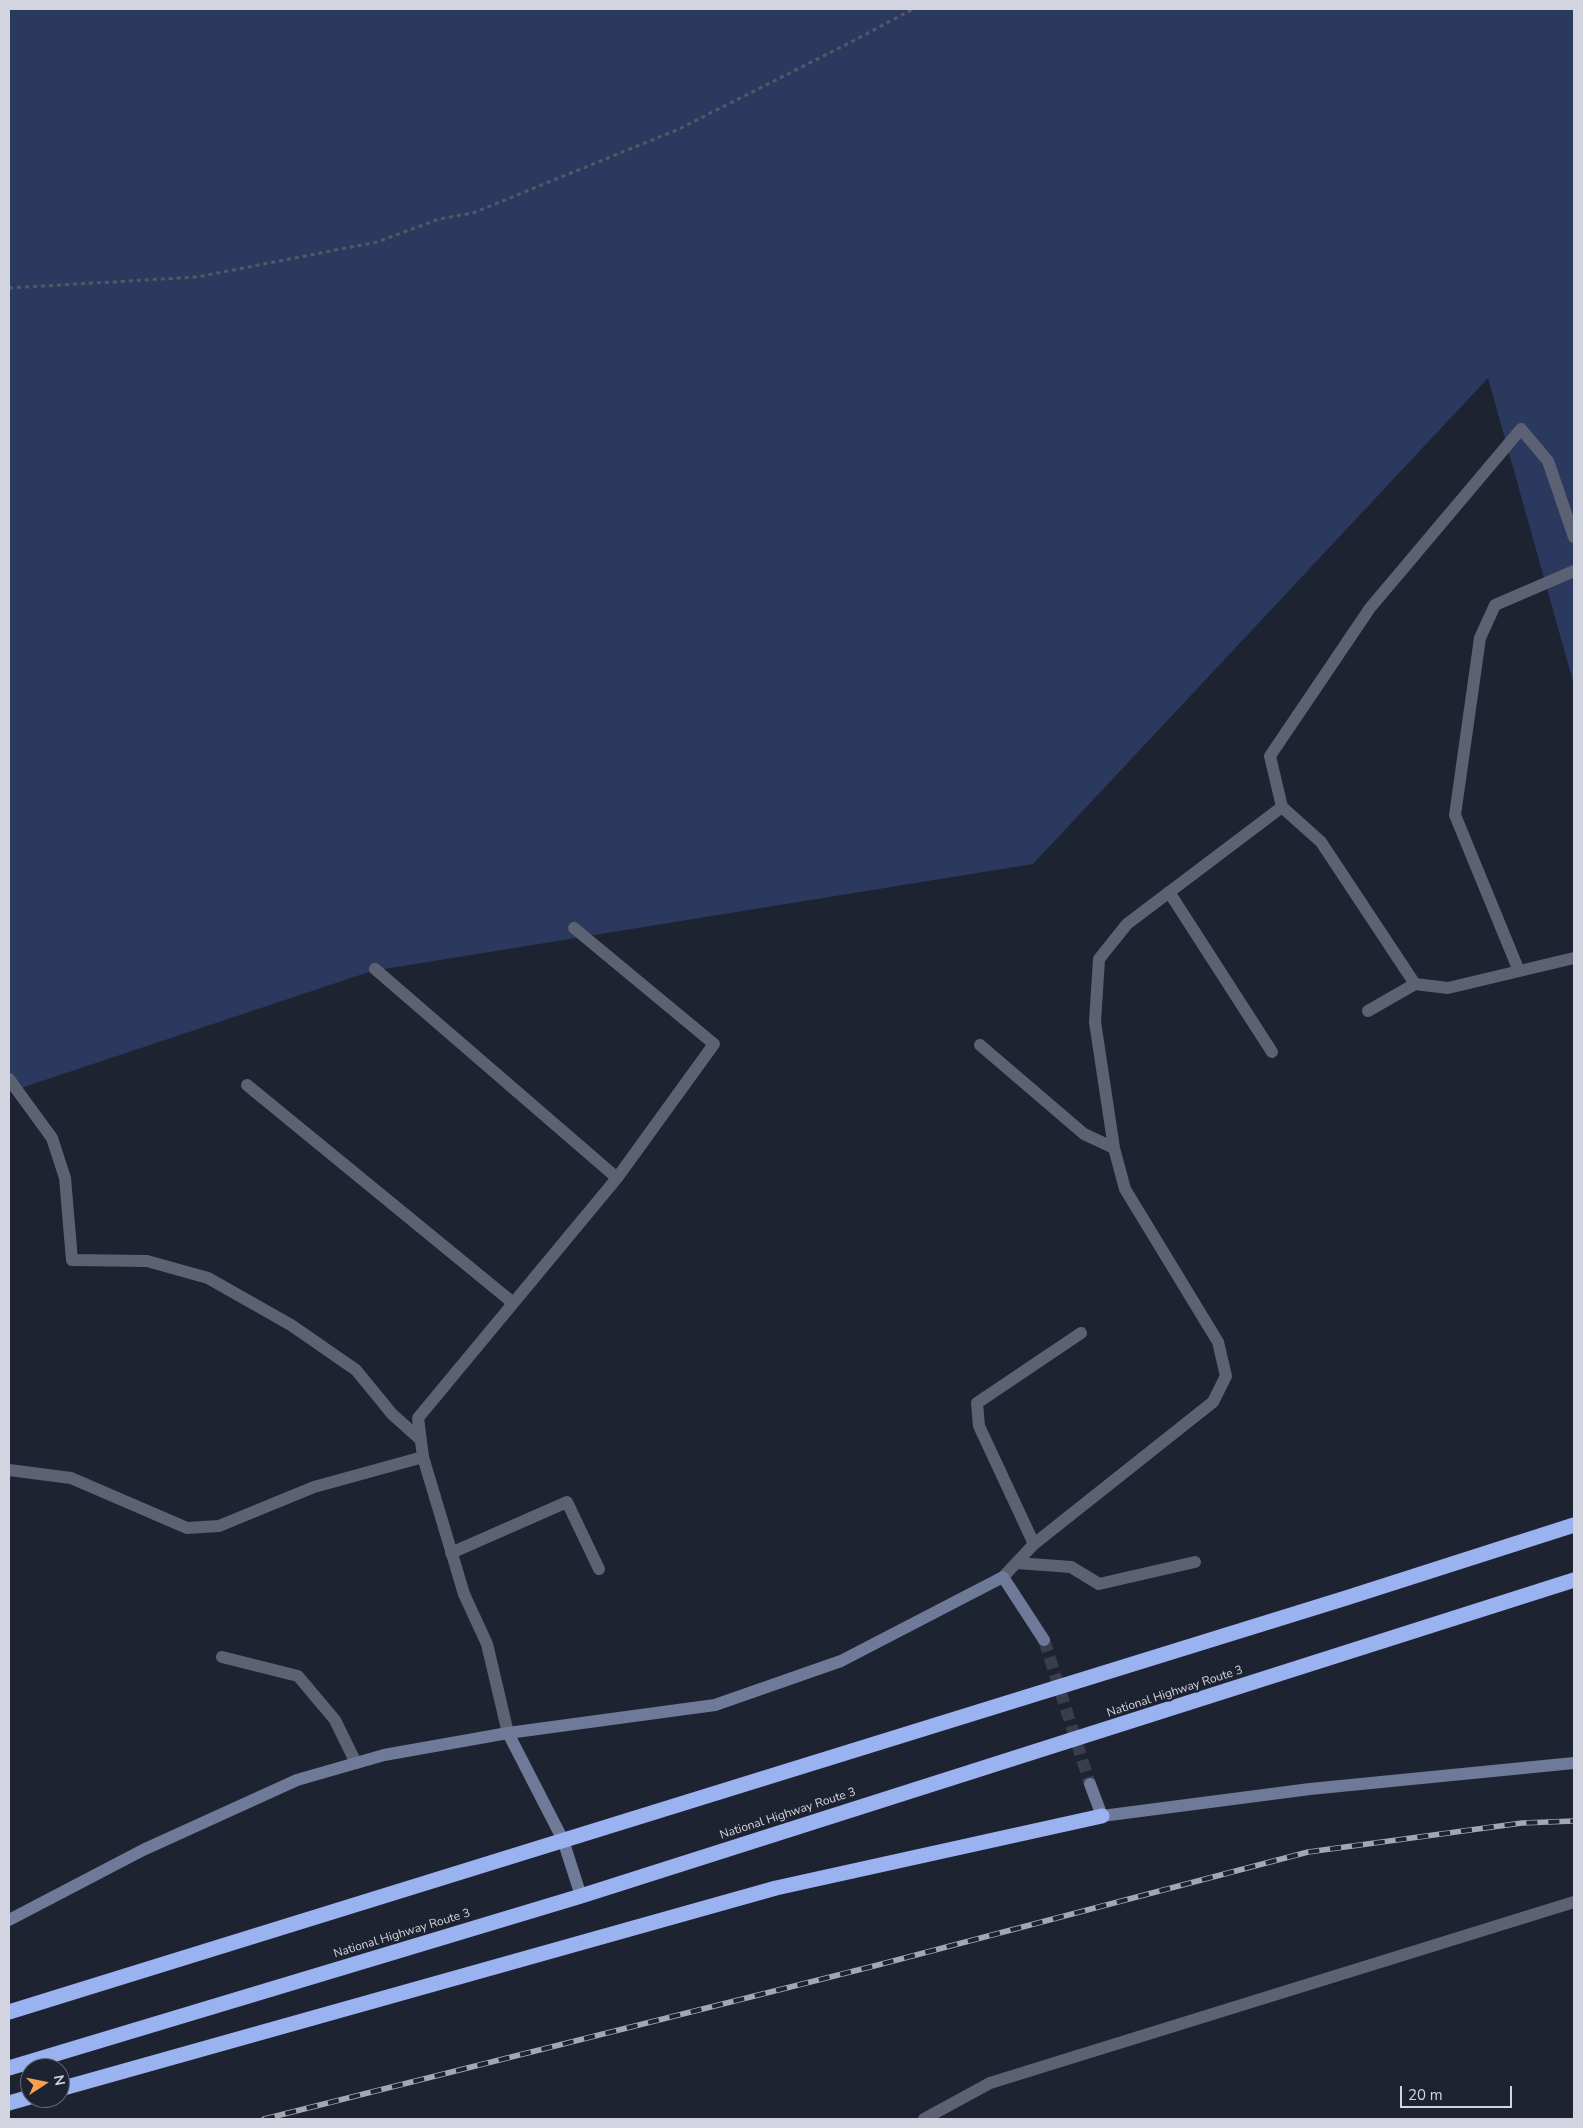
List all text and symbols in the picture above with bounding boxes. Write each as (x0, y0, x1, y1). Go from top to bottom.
street label: National Highway Route 3 (1105, 1663, 1245, 1721)
street label: National Highway Route 3 (718, 1785, 858, 1843)
street label: National Highway Route 3 (332, 1906, 472, 1962)
north arrow (20, 2058, 70, 2108)
text: N (49, 2073, 70, 2087)
scale bar (1403, 2076, 1516, 2108)
text: 20 m (1408, 2085, 1443, 2105)

